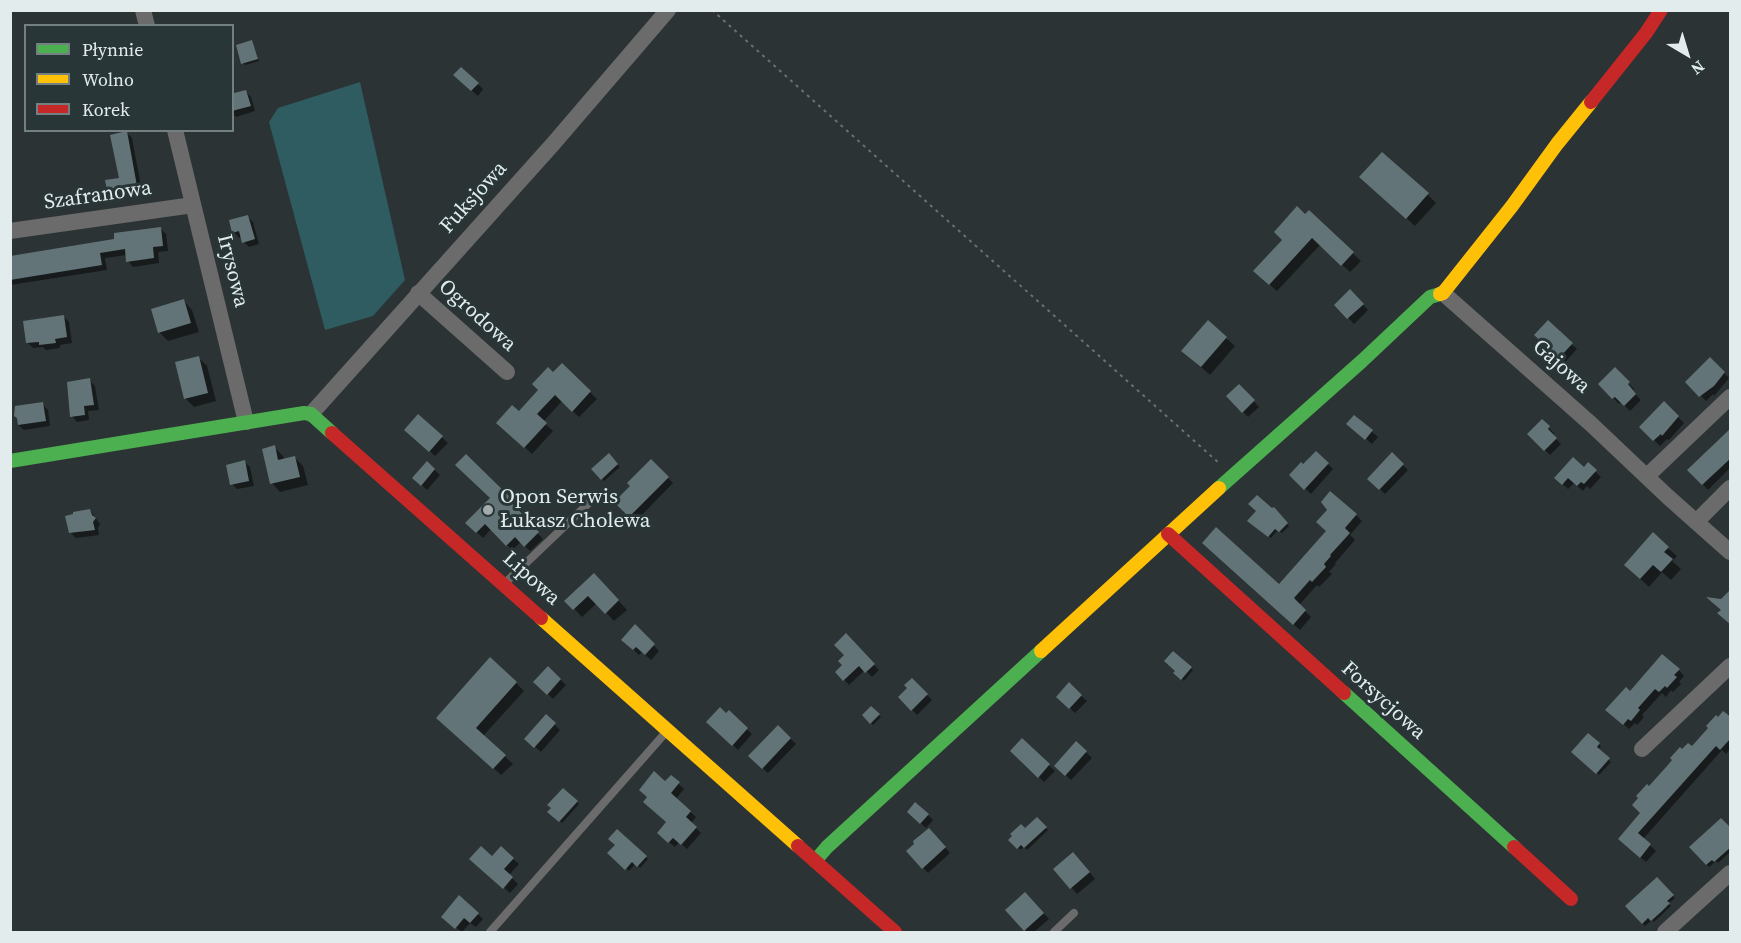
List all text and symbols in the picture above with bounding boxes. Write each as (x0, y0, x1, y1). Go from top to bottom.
legend (24, 24, 234, 132)
north arrow (1657, 24, 1717, 84)
text: Płynnie (82, 37, 143, 62)
text: N (1687, 56, 1709, 80)
text: Wolno (82, 67, 134, 92)
text: Korek (82, 97, 130, 122)
street label: Fuksjowa (435, 157, 513, 239)
street label: Szafranowa (43, 176, 153, 216)
street label: Irysowa (211, 232, 253, 310)
street label: Ogrodowa (433, 275, 521, 357)
street label: Gajowa (1527, 335, 1595, 399)
place label: Opon Serwis Łukasz Cholewa (500, 485, 650, 535)
marker: Opon Serwis Łukasz Cholewa (481, 503, 495, 517)
street label: Lipowa (497, 547, 565, 611)
street label: Forsycjowa (1336, 657, 1430, 745)

